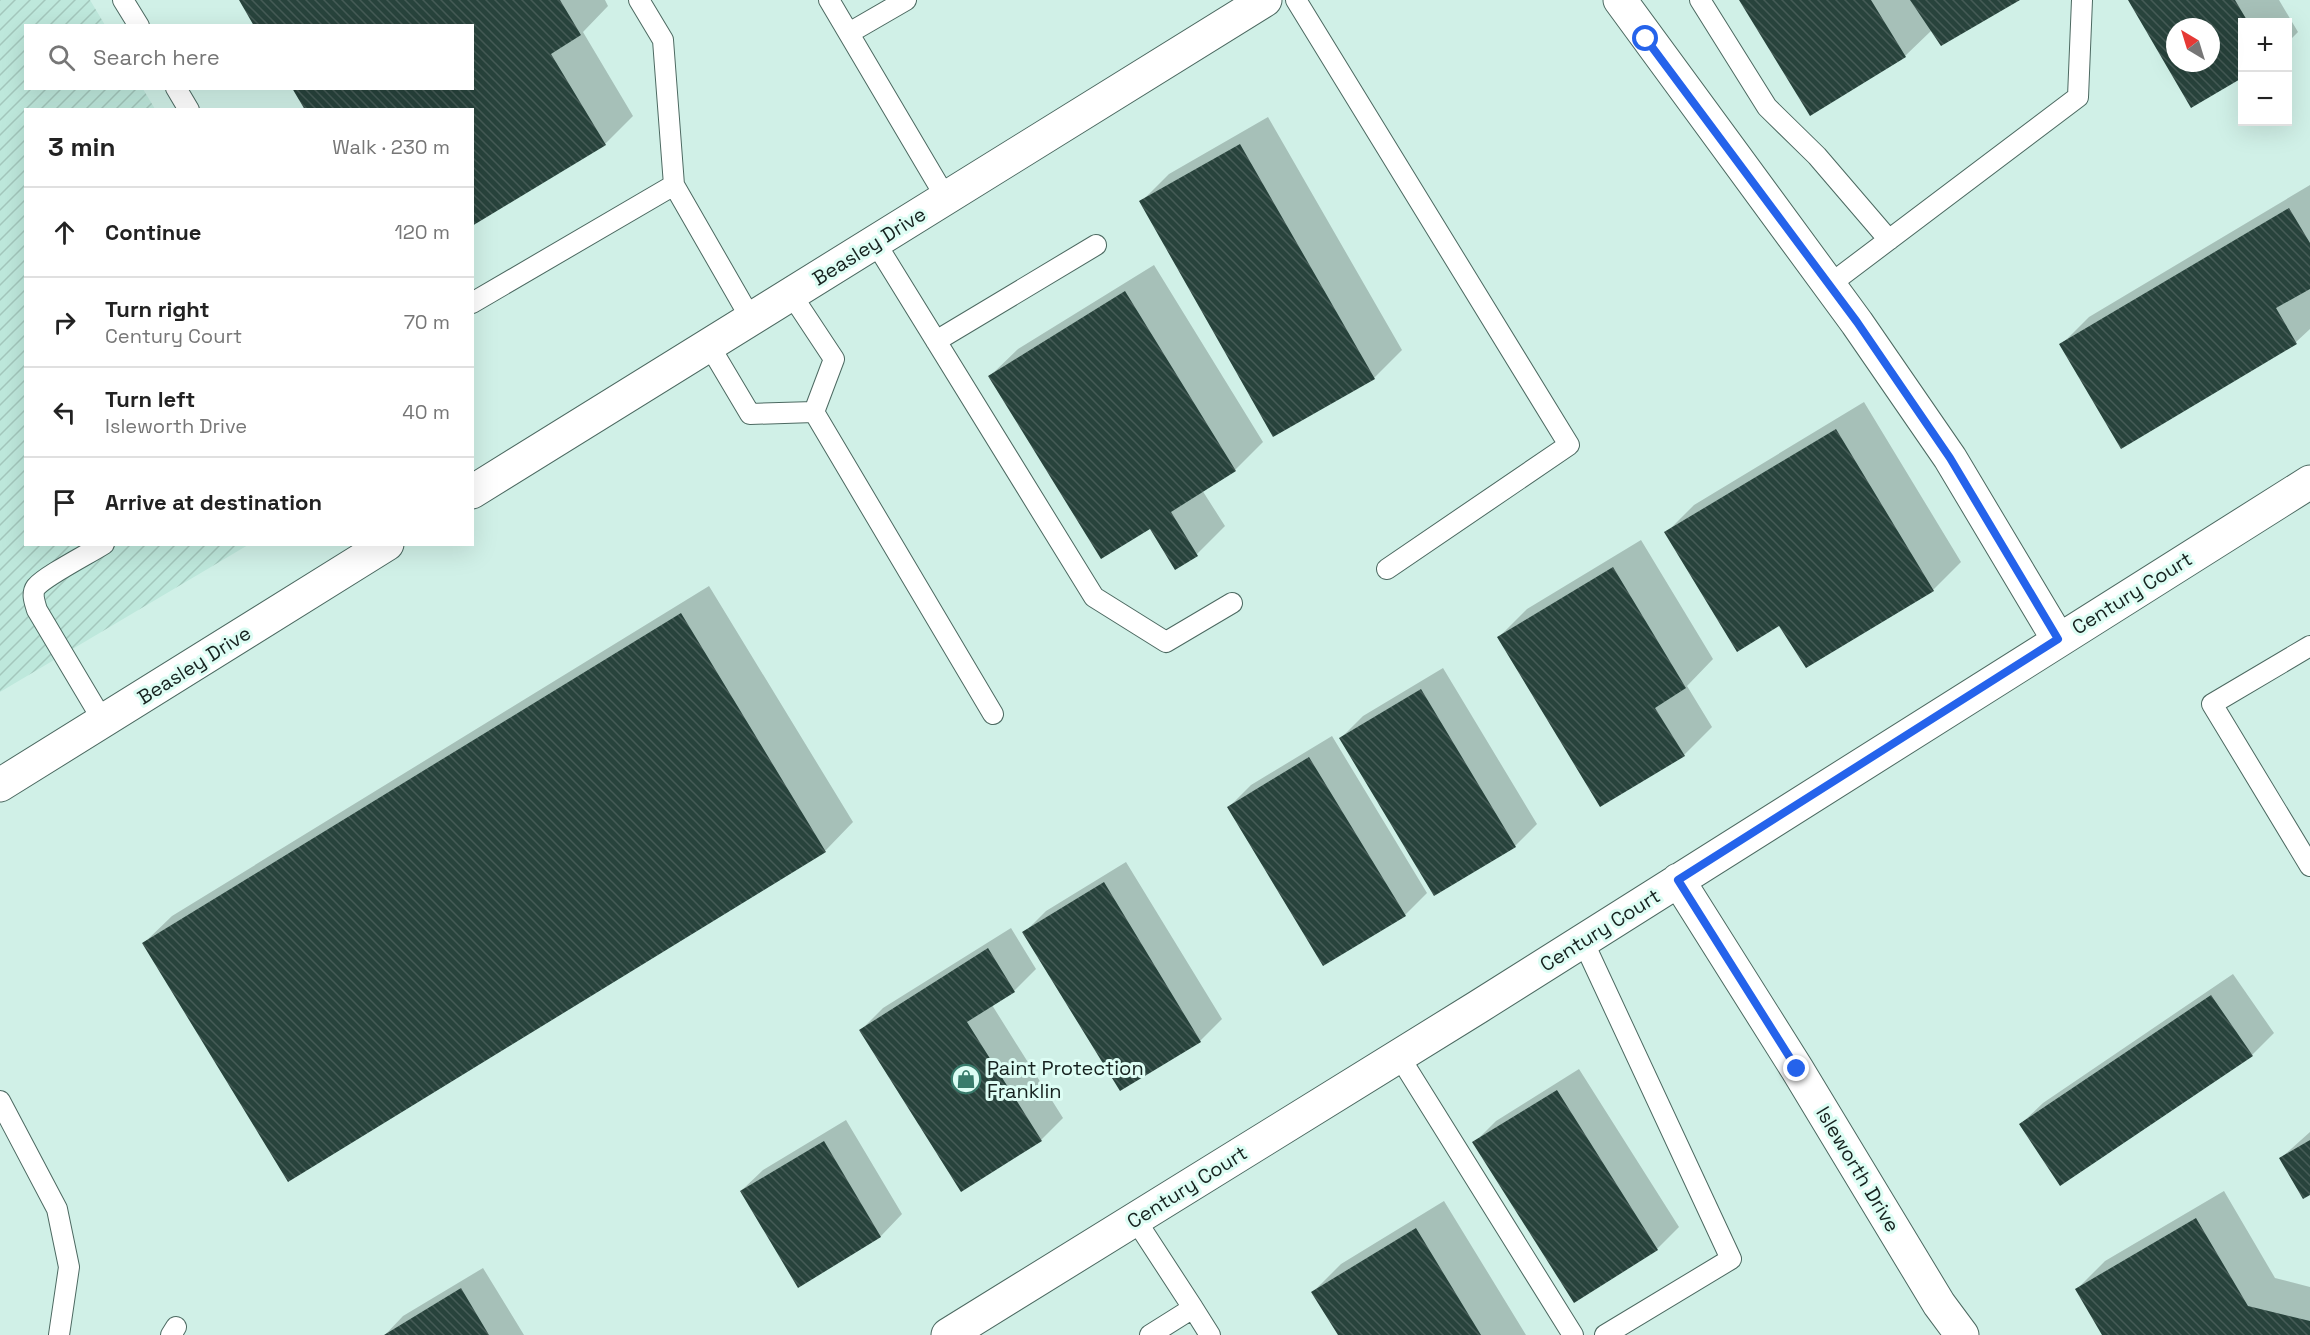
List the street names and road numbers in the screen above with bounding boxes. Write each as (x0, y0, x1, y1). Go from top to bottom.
street label: Beasley Drive (807, 201, 931, 291)
street label: Century Court (2067, 546, 2197, 640)
street label: Beasley Drive (132, 620, 256, 710)
street label: Century Court (1535, 883, 1665, 977)
street label: Isleworth Drive (1810, 1101, 1906, 1237)
street label: Century Court (1122, 1140, 1252, 1234)

